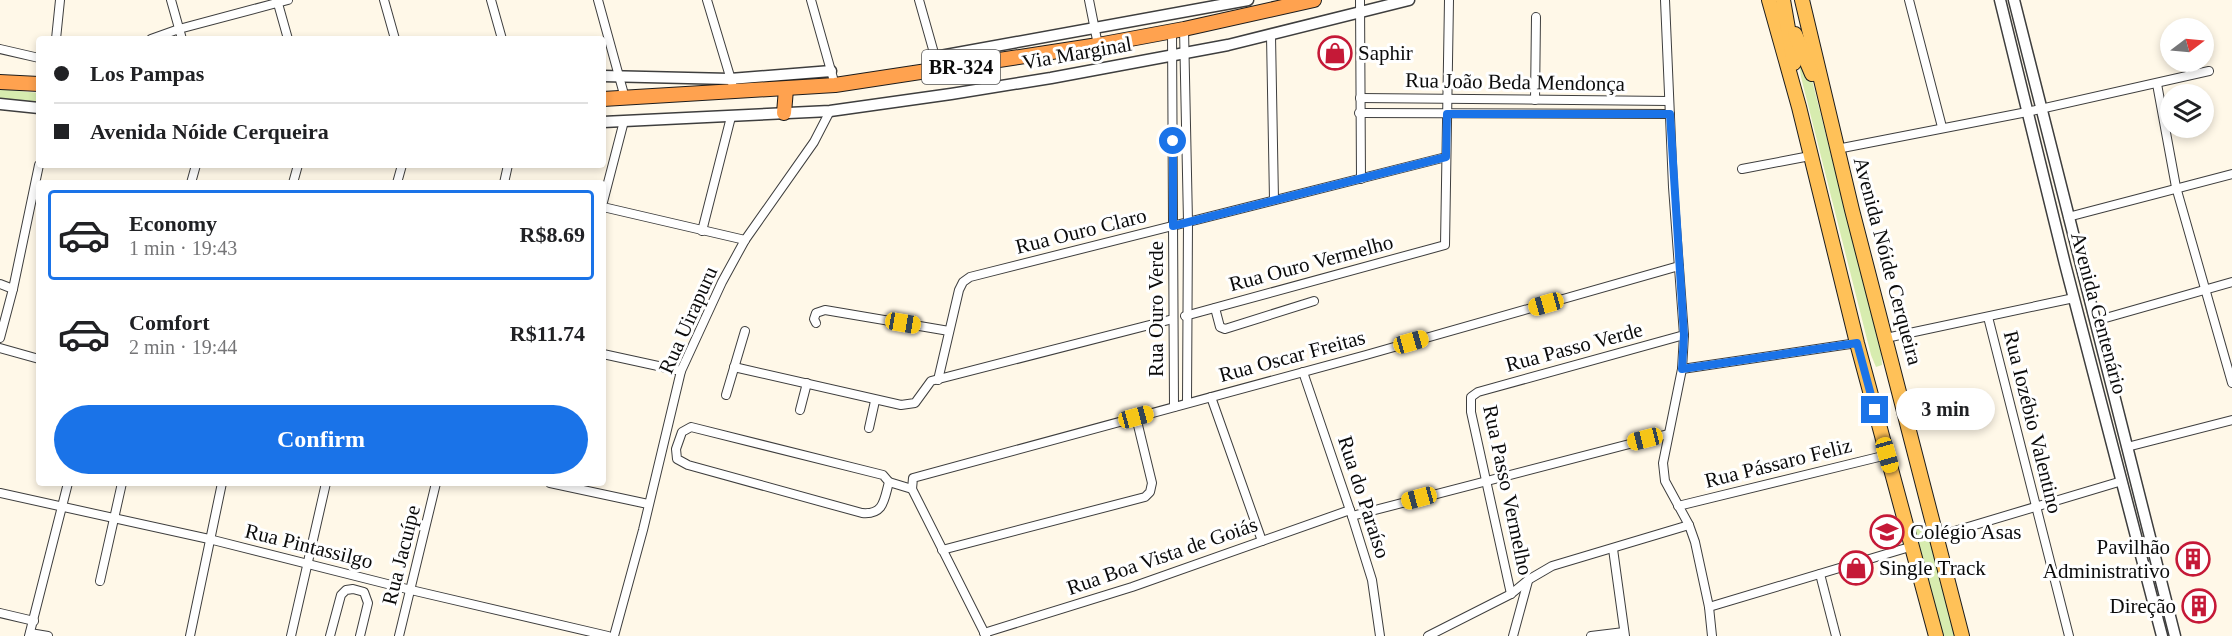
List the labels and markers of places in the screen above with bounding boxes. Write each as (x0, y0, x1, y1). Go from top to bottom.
shop icon: Saphir (1317, 35, 1353, 71)
place label: Saphir (1358, 41, 1413, 65)
school or university icon: Colégio Asas (1869, 514, 1905, 550)
place label: Colégio Asas (1910, 520, 2021, 544)
place label: Pavilhão Administrativo (2043, 535, 2170, 583)
building icon: Pavilhão Administrativo (2175, 541, 2211, 577)
shop icon: Single Track (1838, 550, 1874, 586)
place label: Single Track (1879, 556, 1986, 580)
building icon: Direção (2181, 588, 2217, 624)
place label: Direção (2110, 594, 2176, 618)

